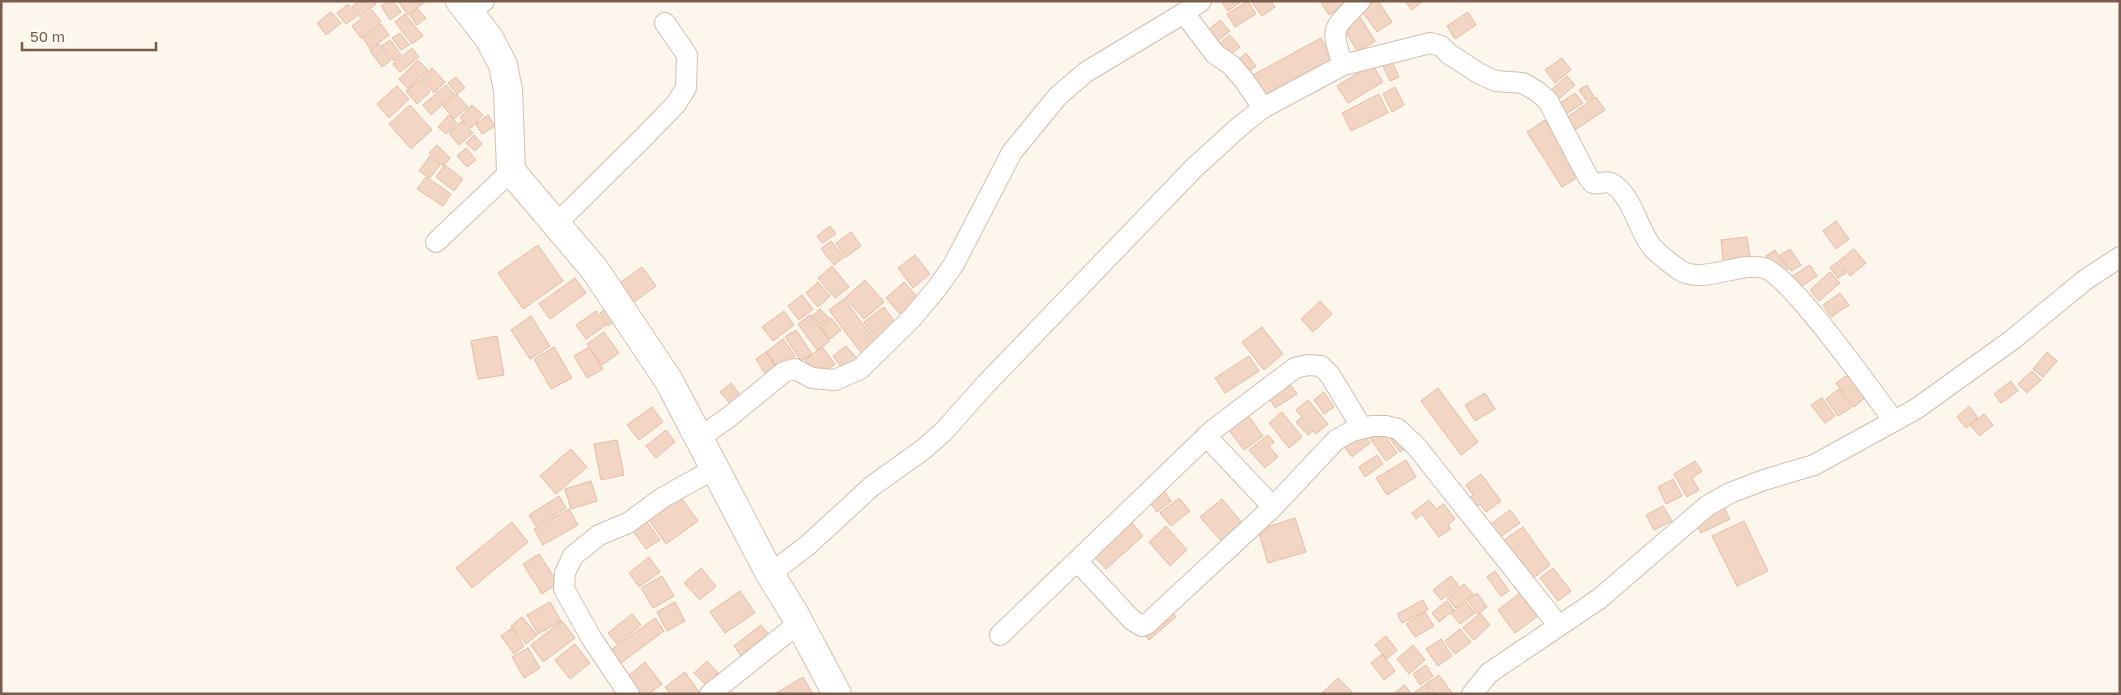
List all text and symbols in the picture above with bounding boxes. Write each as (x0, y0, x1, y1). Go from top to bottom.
scale bar (22, 20, 156, 52)
text: 50 m (30, 27, 65, 45)

